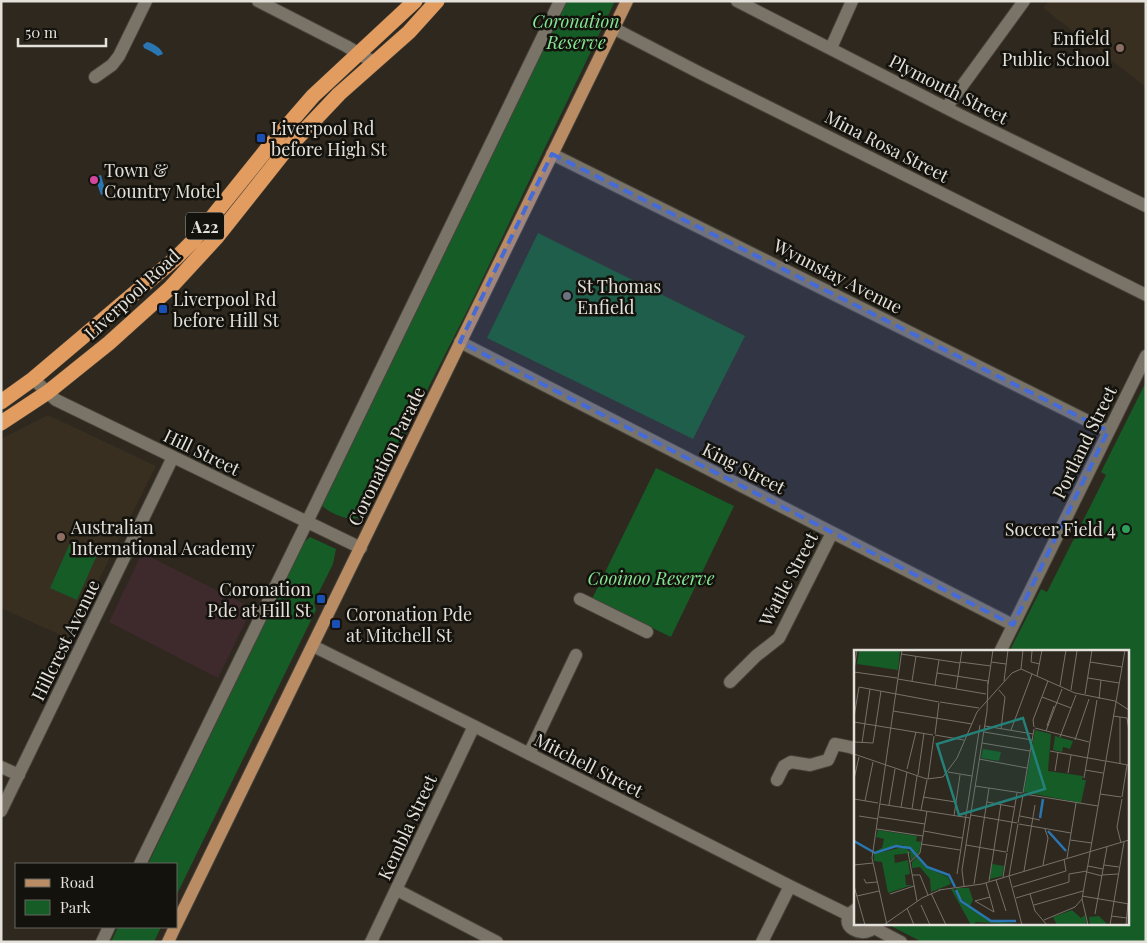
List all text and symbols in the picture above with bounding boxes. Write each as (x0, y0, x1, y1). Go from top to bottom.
park label: Coronation Reserve (532, 9, 620, 54)
scale bar (18, 15, 105, 47)
text: 50 m (25, 22, 58, 42)
place label: Enfield Public School (1002, 26, 1111, 71)
marker: Enfield Public School (1114, 42, 1126, 54)
street label: Plymouth Street (885, 49, 1013, 130)
street label: Mina Rosa Street (821, 104, 954, 188)
place label: Liverpool Rd before High St (271, 116, 387, 161)
marker: Liverpool Rd before High St (255, 132, 267, 144)
place label: Town & Country Motel (104, 158, 221, 203)
marker: Town & Country Motel (88, 174, 100, 186)
road number: A22 (186, 212, 224, 240)
street label: Wynnstay Avenue (769, 233, 907, 319)
street label: Liverpool Road (79, 243, 185, 344)
place label: St Thomas Enfield (577, 274, 661, 319)
place label: Liverpool Rd before Hill St (173, 287, 279, 332)
marker: St Thomas Enfield (561, 290, 573, 302)
marker: Liverpool Rd before Hill St (157, 303, 169, 315)
street label: Portland Street (1046, 381, 1122, 502)
street label: Coronation Parade (342, 382, 430, 530)
street label: Hill Street (160, 423, 245, 481)
street label: King Street (698, 437, 790, 499)
place label: Australian International Academy (70, 515, 255, 560)
place label: Soccer Field 4 (1005, 517, 1116, 541)
marker: Soccer Field 4 (1120, 523, 1132, 535)
street label: Wattle Street (753, 527, 823, 631)
marker: Australian International Academy (55, 531, 67, 543)
park label: Cooinoo Reserve (588, 566, 715, 590)
street label: Hillcrest Avenue (25, 575, 105, 705)
place label: Coronation Pde at Hill St (207, 577, 312, 622)
marker: Coronation Pde at Hill St (315, 593, 327, 605)
place label: Coronation Pde at Mitchell St (346, 602, 472, 647)
marker: Coronation Pde at Mitchell St (330, 618, 342, 630)
inset map (854, 650, 1130, 926)
street label: Mitchell Street (531, 727, 648, 803)
street label: Kembla Street (372, 770, 442, 884)
legend (15, 863, 178, 928)
text: Road (60, 872, 94, 892)
text: Park (60, 897, 92, 917)

